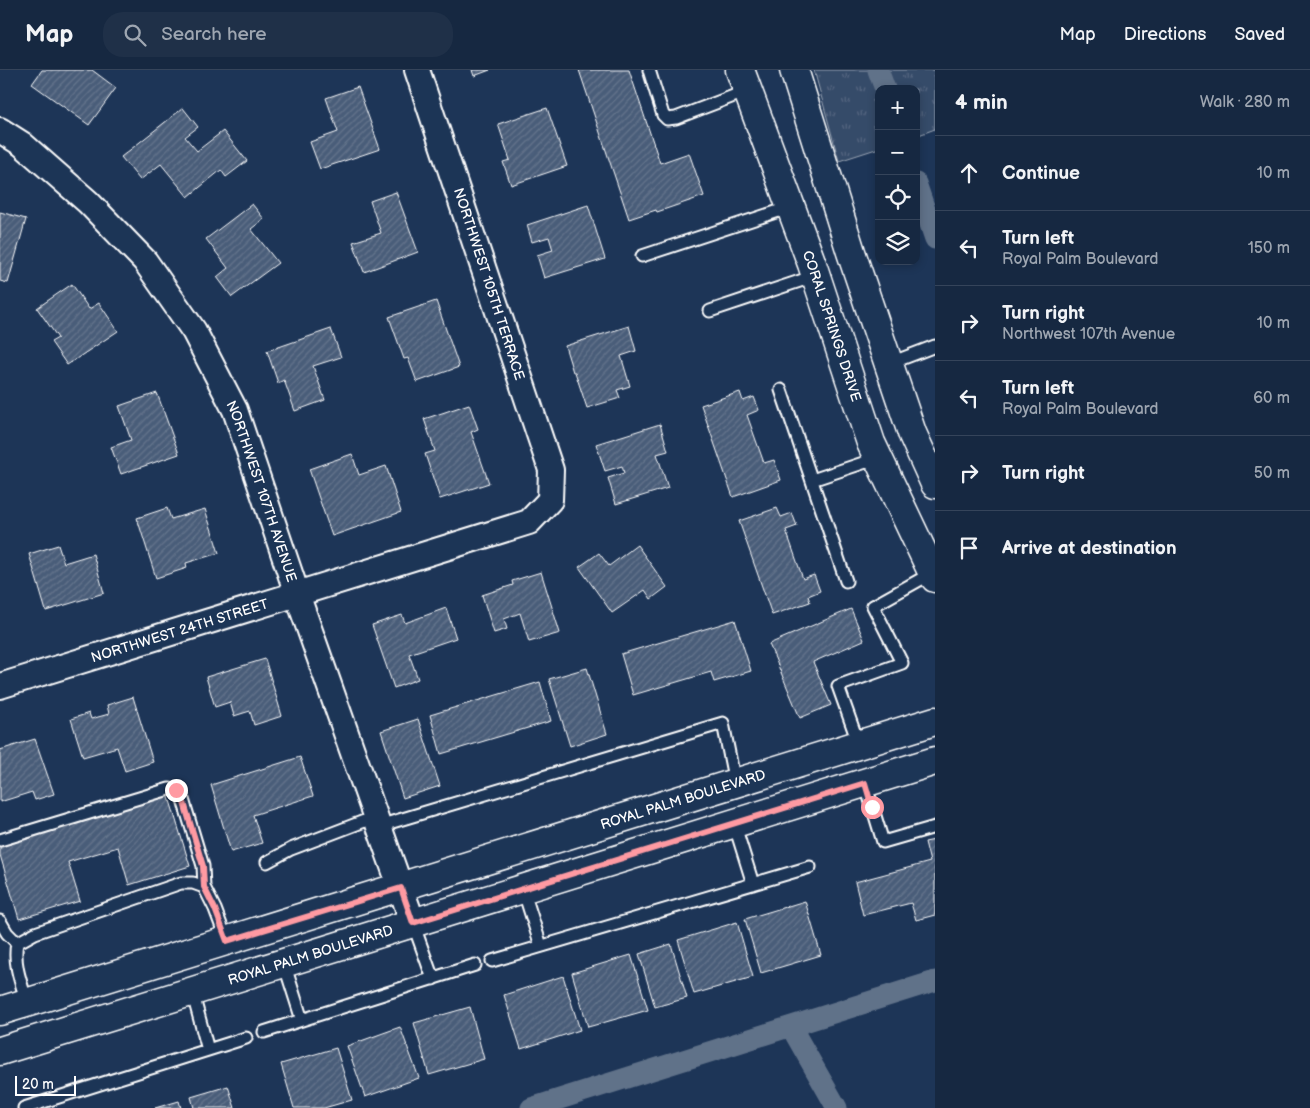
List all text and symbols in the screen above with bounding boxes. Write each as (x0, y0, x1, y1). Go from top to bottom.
search box (103, 12, 453, 57)
text: Map (25, 20, 73, 49)
icon: search (121, 21, 149, 49)
text: Search here (161, 23, 267, 46)
text: Map (1060, 24, 1096, 45)
text: Directions (1124, 24, 1206, 45)
text: Saved (1234, 24, 1285, 45)
map controls (875, 85, 920, 265)
button: + (875, 85, 920, 130)
text: 4 min (955, 90, 1008, 115)
text: Walk · 280 m (1200, 93, 1290, 112)
button: − (875, 130, 920, 175)
icon: ahead (955, 159, 983, 187)
text: Continue (1002, 162, 1080, 185)
text: 10 m (1257, 164, 1290, 183)
button: locate (875, 175, 920, 220)
street label: NORTHWEST 105TH TERRACE (450, 186, 528, 382)
button: layers (875, 220, 920, 265)
text: Turn left (1002, 227, 1074, 250)
icon: left (955, 234, 983, 262)
text: 150 m (1248, 239, 1290, 258)
street label: CORAL SPRINGS DRIVE (799, 248, 865, 404)
text: Royal Palm Boulevard (1002, 250, 1158, 269)
text: Turn right (1002, 302, 1085, 325)
icon: right (955, 309, 983, 337)
text: 10 m (1257, 314, 1290, 333)
text: Northwest 107th Avenue (1002, 325, 1175, 344)
text: Turn left (1002, 377, 1074, 400)
icon: left (955, 384, 983, 412)
text: 60 m (1253, 389, 1290, 408)
street label: NORTHWEST 107TH AVENUE (223, 397, 301, 584)
text: Royal Palm Boulevard (1002, 400, 1158, 419)
icon: right (955, 459, 983, 487)
text: Turn right (1002, 462, 1085, 485)
text: 50 m (1254, 464, 1290, 483)
icon: arrive (955, 534, 983, 562)
text: Arrive at destination (1002, 537, 1177, 560)
street label: NORTHWEST 24TH STREET (89, 595, 271, 666)
street label: ROYAL PALM BOULEVARD (598, 766, 768, 833)
route end (165, 779, 188, 802)
route start (861, 796, 884, 819)
street label: ROYAL PALM BOULEVARD (226, 921, 395, 988)
scale bar (15, 1073, 76, 1096)
text: 20 m (22, 1076, 54, 1093)

